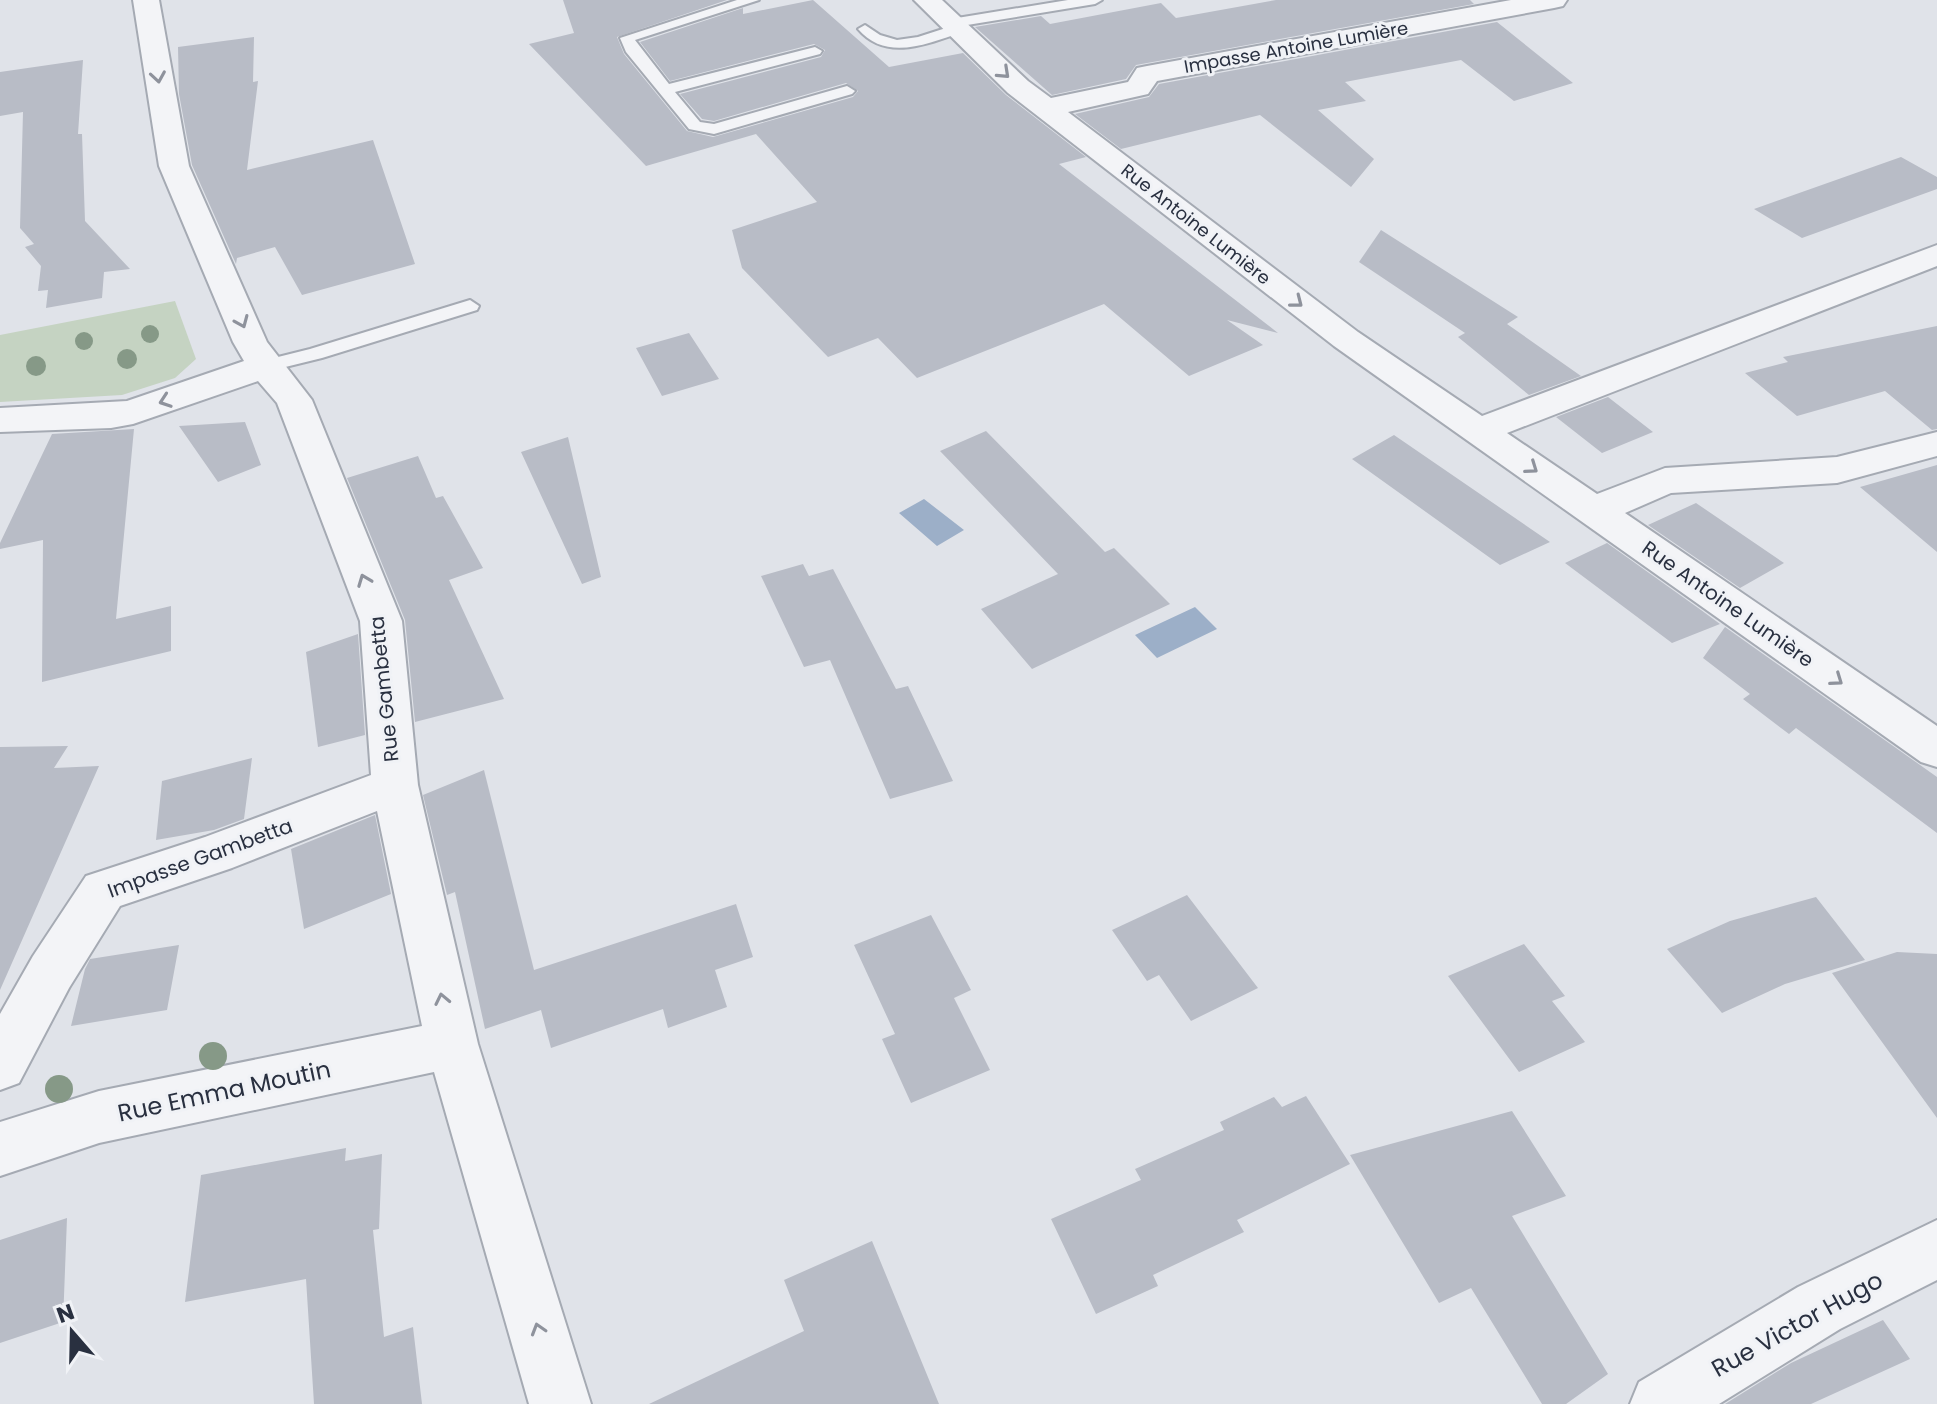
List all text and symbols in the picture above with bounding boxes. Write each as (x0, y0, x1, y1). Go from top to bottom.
street label: Impasse Antoine Lumière (1182, 15, 1410, 79)
one-way arrow (994, 63, 1009, 77)
one-way arrow (148, 70, 165, 84)
street label: Rue Antoine Lumière (1116, 158, 1276, 290)
one-way arrow (1288, 292, 1303, 306)
one-way arrow (232, 313, 248, 328)
one-way arrow (159, 391, 173, 407)
one-way arrow (1523, 458, 1537, 473)
street label: Rue Antoine Lumière (1637, 534, 1819, 674)
one-way arrow (358, 574, 374, 588)
street label: Rue Gambetta (362, 615, 406, 763)
one-way arrow (1829, 670, 1843, 685)
street label: Impasse Gambetta (104, 812, 296, 904)
one-way arrow (434, 993, 451, 1006)
street label: Rue Emma Moutin (114, 1052, 334, 1130)
street label: Rue Victor Hugo (1705, 1263, 1889, 1385)
north arrow (32, 1292, 112, 1372)
text: N (52, 1296, 78, 1331)
one-way arrow (531, 1323, 547, 1337)

